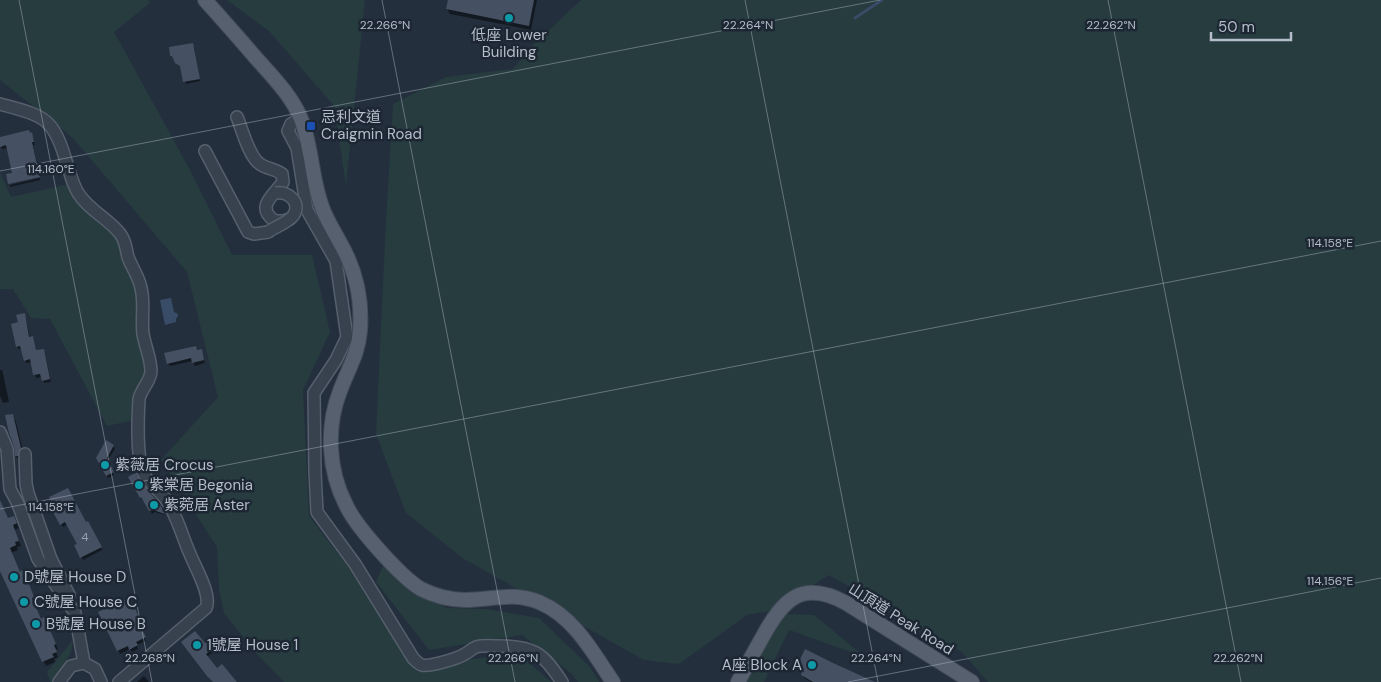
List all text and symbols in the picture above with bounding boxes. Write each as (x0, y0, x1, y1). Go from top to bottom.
scale bar (1211, 10, 1291, 42)
marker: 低座 Lower Building (503, 12, 515, 24)
text: 22.266°N (360, 17, 410, 33)
text: 22.264°N (723, 17, 773, 33)
text: 22.262°N (1086, 17, 1136, 33)
text: 50 m (1218, 17, 1255, 37)
place label: 低座 Lower Building (471, 25, 547, 62)
place label: 忌利文道 Craigmin Road (321, 107, 422, 144)
marker: 忌利文道 Craigmin Road (305, 120, 317, 132)
text: 114.160°E (27, 161, 75, 177)
text: 114.158°E (1307, 235, 1353, 251)
place label: 紫薇居 Crocus (115, 455, 214, 475)
marker: 紫薇居 Crocus (99, 459, 111, 471)
place label: 紫棠居 Begonia (149, 475, 253, 495)
marker: 紫棠居 Begonia (133, 479, 145, 491)
place label: 紫菀居 Aster (164, 495, 250, 515)
text: 114.158°E (28, 499, 74, 515)
marker: 紫菀居 Aster (148, 499, 160, 511)
house number: 4 (81, 529, 89, 545)
place label: D號屋 House D (24, 567, 126, 587)
marker: D號屋 House D (8, 571, 20, 583)
text: 114.156°E (1307, 573, 1353, 589)
street label: 山頂道 Peak Road (845, 579, 957, 659)
place label: C號屋 House C (34, 592, 137, 612)
marker: C號屋 House C (18, 596, 30, 608)
place label: B號屋 House B (46, 614, 146, 634)
marker: B號屋 House B (30, 618, 42, 630)
place label: 1號屋 House 1 (207, 635, 298, 655)
marker: 1號屋 House 1 (191, 639, 203, 651)
text: 22.268°N (125, 650, 175, 666)
text: 22.266°N (488, 650, 538, 666)
text: 22.264°N (851, 650, 901, 666)
text: 22.262°N (1213, 650, 1263, 666)
place label: A座 Block A (722, 655, 802, 675)
marker: A座 Block A (806, 659, 818, 671)

